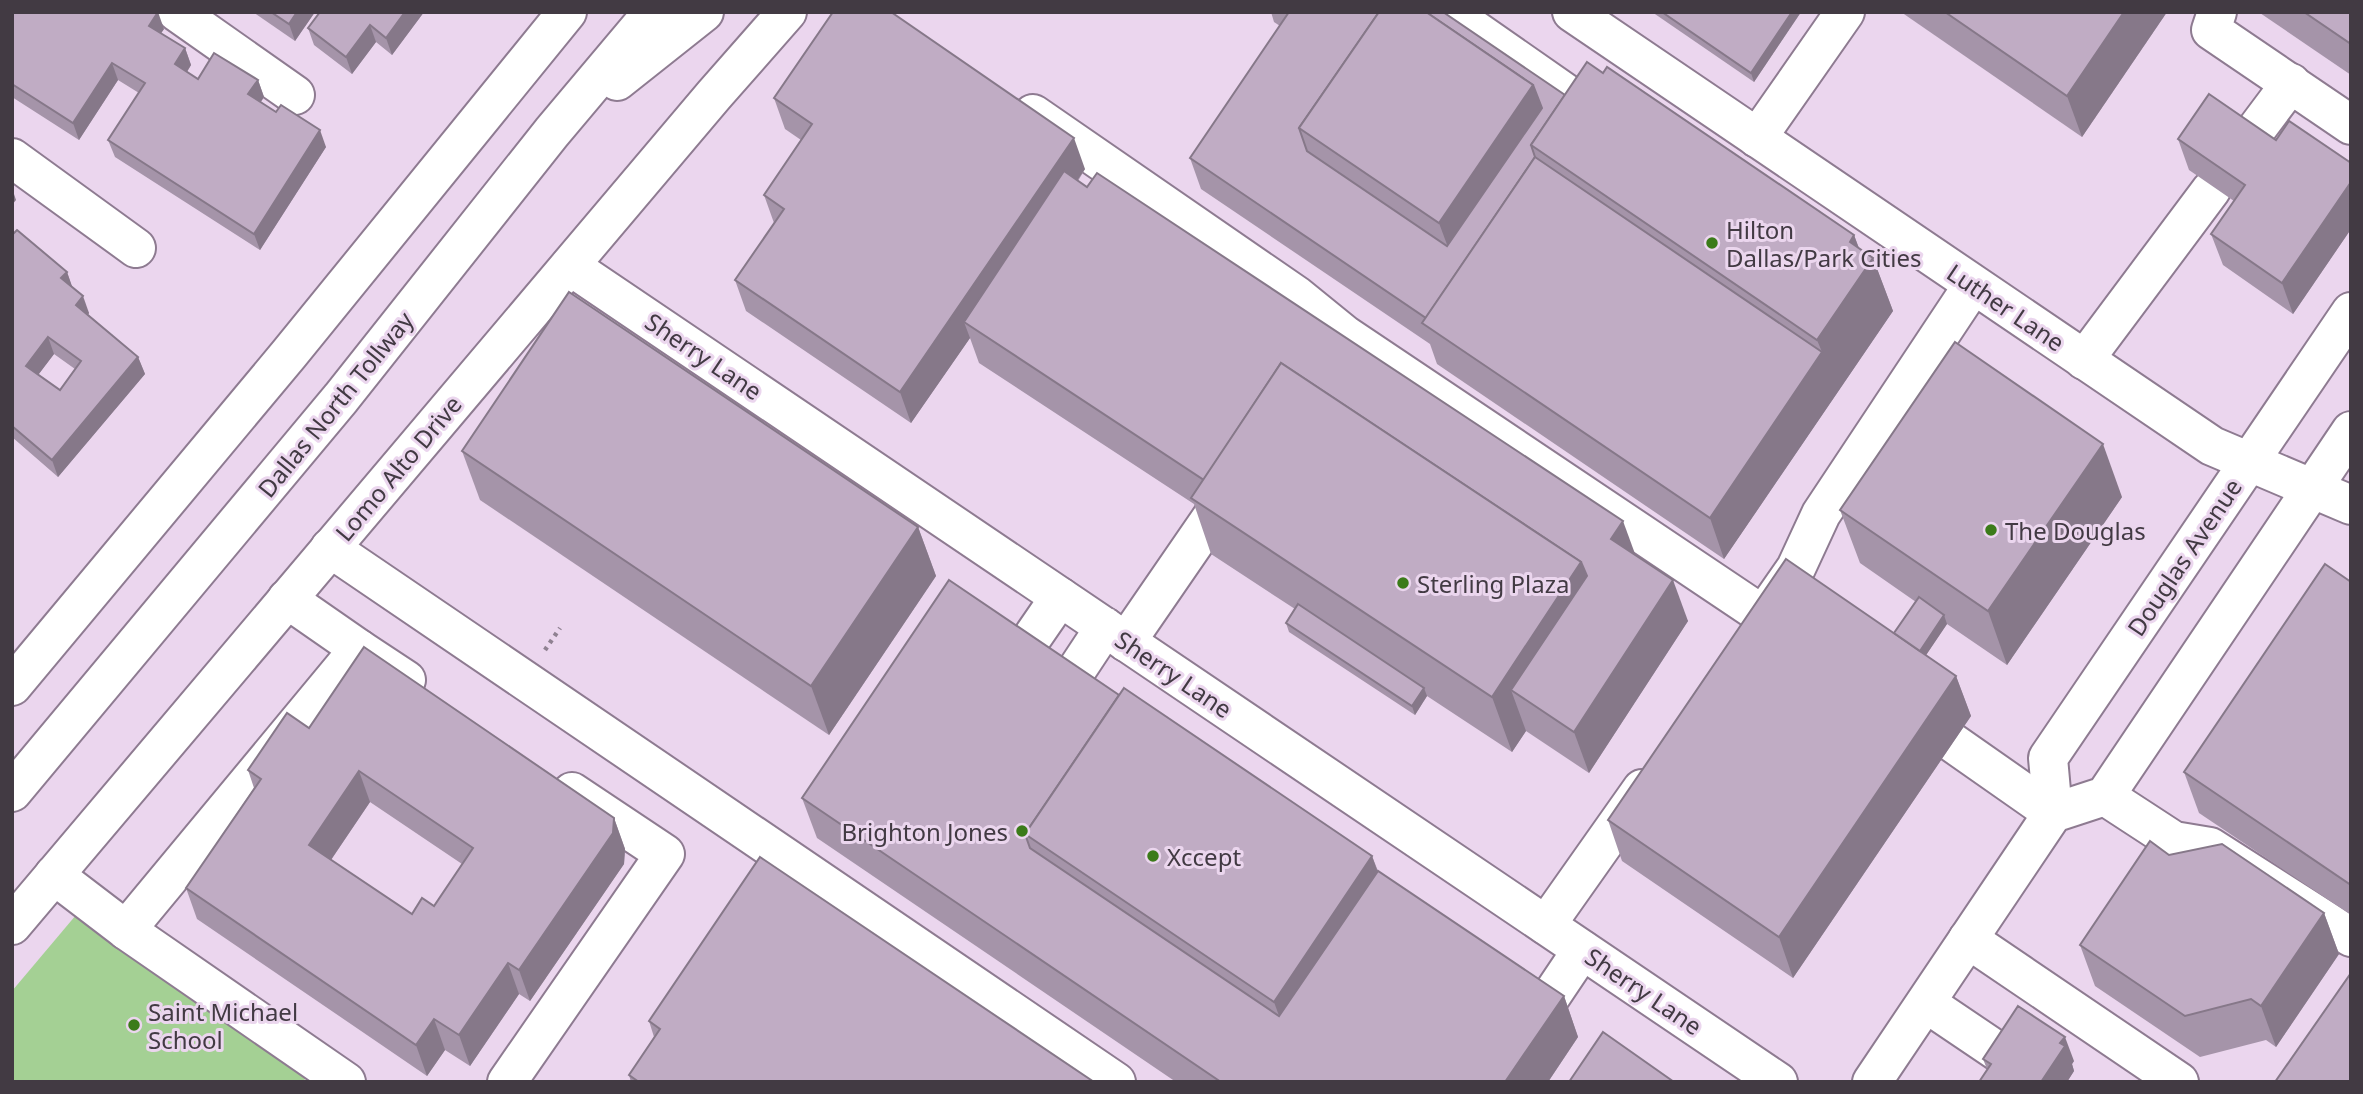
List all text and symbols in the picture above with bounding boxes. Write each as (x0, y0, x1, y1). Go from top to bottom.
place label: Hilton Dallas/Park Cities (1726, 213, 1921, 274)
marker: Hilton Dallas/Park Cities (1704, 235, 1720, 251)
street label: Luther Lane (1941, 256, 2071, 358)
street label: Dallas North Tollway (250, 304, 421, 504)
street label: Sherry Lane (639, 305, 769, 407)
street label: Lomo Alto Drive (327, 388, 469, 548)
street label: Douglas Avenue (2119, 472, 2249, 642)
place label: The Douglas (2005, 514, 2146, 547)
marker: The Douglas (1983, 522, 1999, 538)
place label: Sterling Plaza (1417, 567, 1569, 600)
marker: Sterling Plaza (1395, 575, 1411, 591)
street label: Sherry Lane (1109, 623, 1239, 725)
place label: Brighton Jones (842, 815, 1008, 848)
marker: Brighton Jones (1014, 823, 1030, 839)
place label: Xccept (1167, 840, 1241, 873)
marker: Xccept (1145, 848, 1161, 864)
street label: Sherry Lane (1579, 940, 1709, 1042)
place label: Saint Michael School (148, 995, 298, 1056)
marker: Saint Michael School (126, 1017, 142, 1033)

